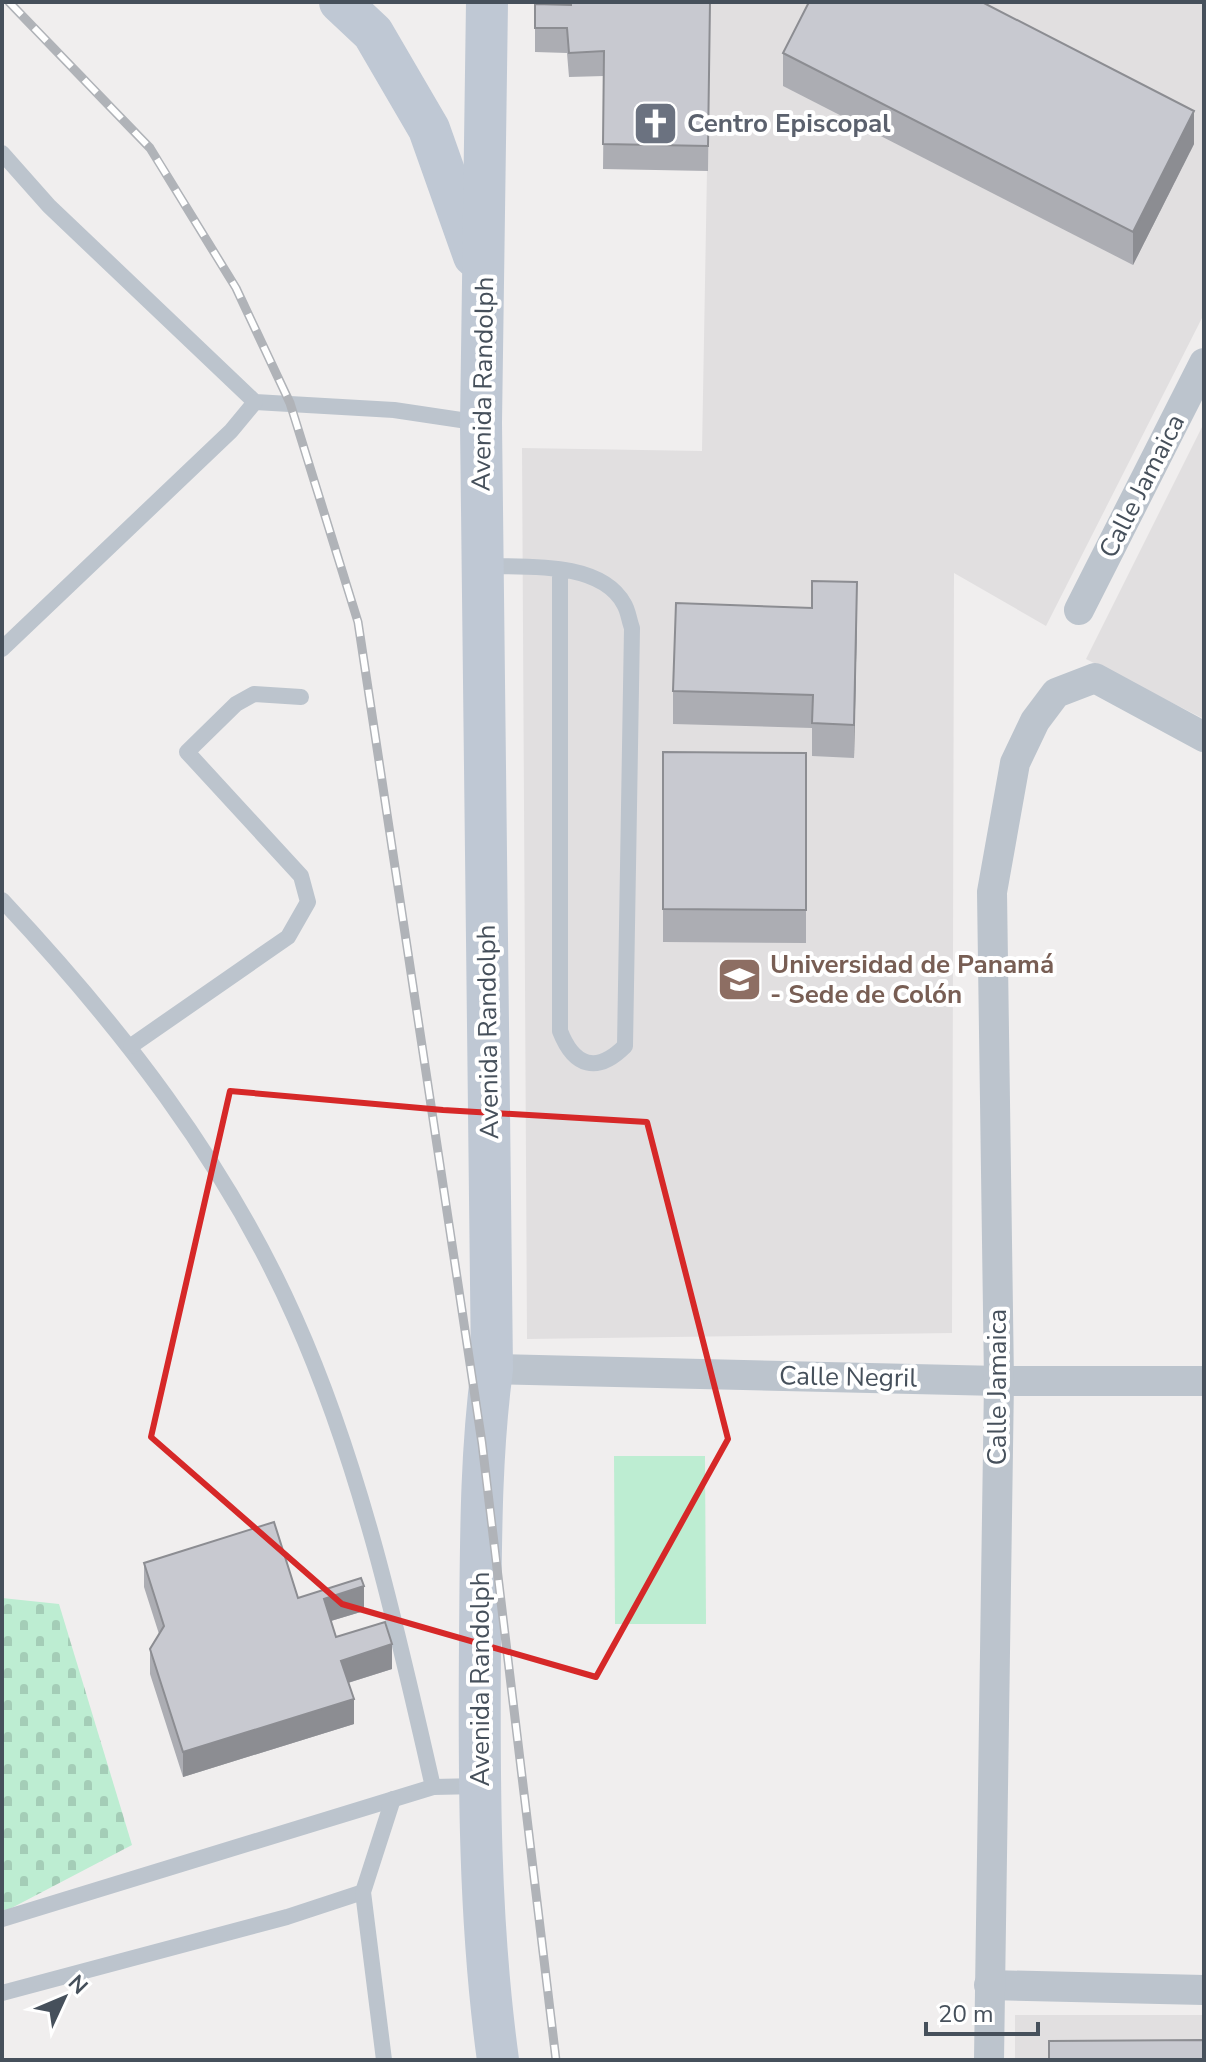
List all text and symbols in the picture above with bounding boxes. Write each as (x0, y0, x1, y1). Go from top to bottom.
church icon: Centro Episcopal (632, 99, 680, 147)
place label: Centro Episcopal (687, 106, 891, 141)
street label: Avenida Randolph (464, 276, 502, 492)
street label: Calle Jamaica (1091, 408, 1193, 564)
street label: Avenida Randolph (469, 924, 507, 1140)
place label: Universidad de Panamá - Sede de Colón (770, 947, 1054, 1012)
school or university icon: Universidad de Panamá - Sede de Colón (715, 955, 763, 1003)
street label: Calle Jamaica (980, 1309, 1015, 1465)
street label: Calle Negril (779, 1358, 918, 1396)
street label: Avenida Randolph (463, 1572, 498, 1786)
north arrow (24, 1958, 104, 2038)
text: N (61, 1968, 94, 2001)
scale bar (926, 1986, 1038, 2036)
text: 20 m (938, 1998, 994, 2030)

